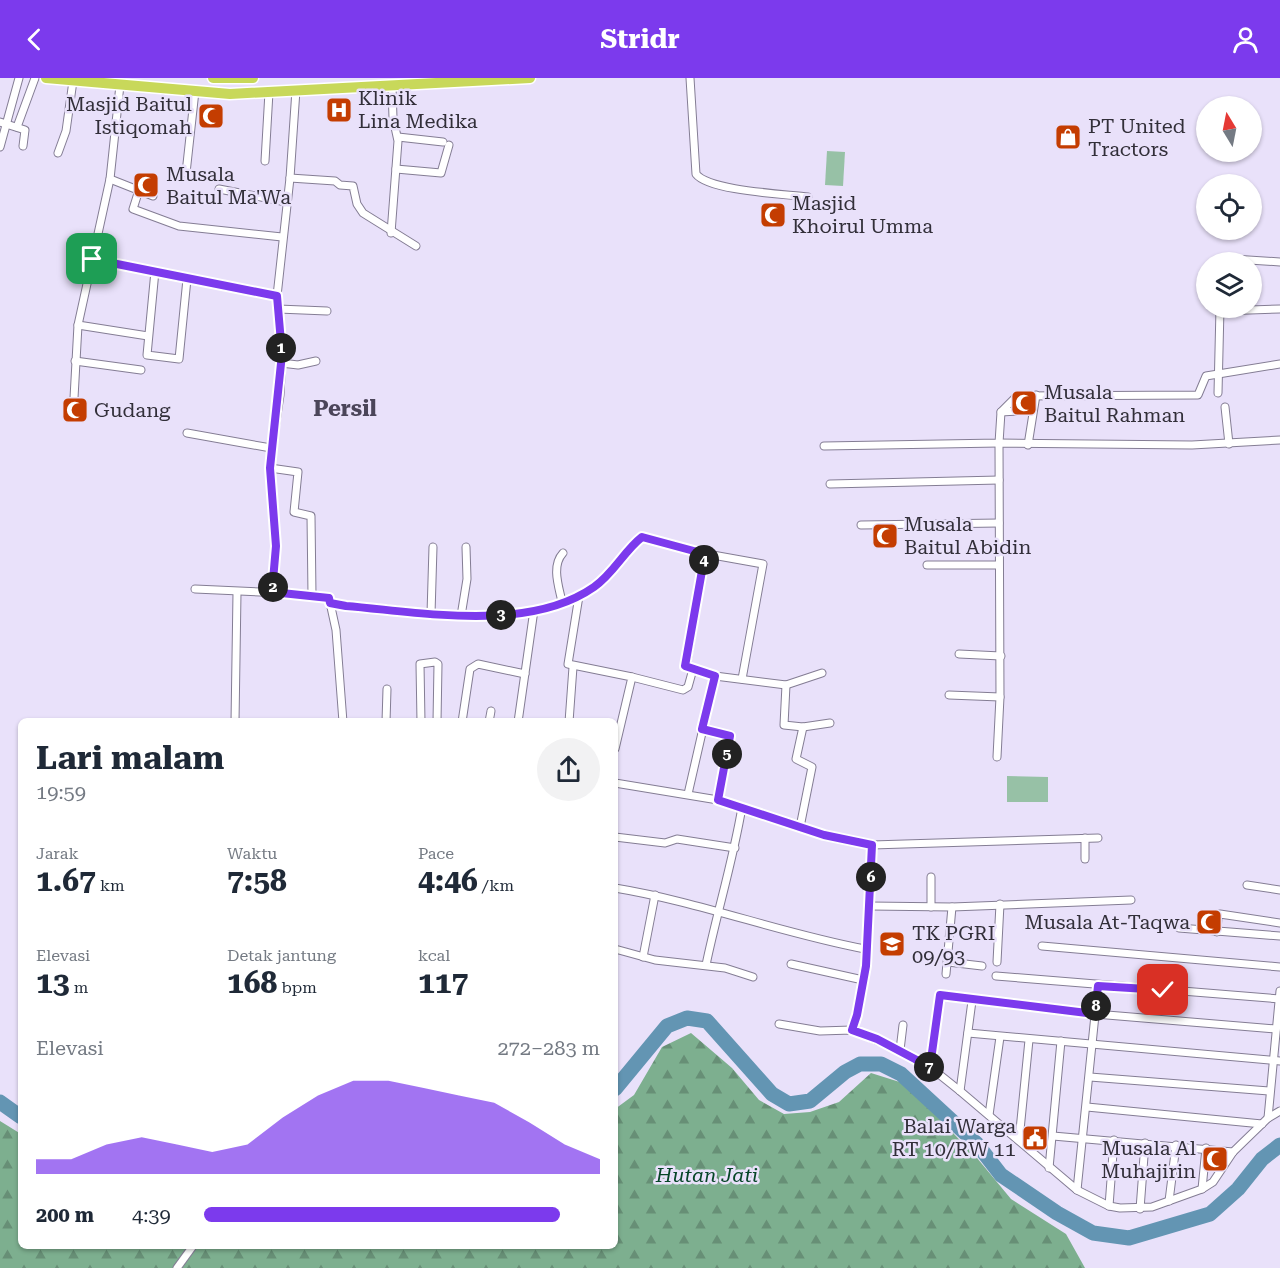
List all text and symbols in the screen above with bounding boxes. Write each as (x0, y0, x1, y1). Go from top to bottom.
icon: back (18, 23, 51, 56)
text: Stridr (600, 23, 680, 55)
icon: person (1229, 23, 1262, 56)
place label: Klinik Lina Medika (358, 86, 478, 133)
place label: Masjid Baitul Istiqomah (66, 92, 192, 139)
hospital icon: Klinik Lina Medika (324, 95, 354, 125)
north arrow (1196, 96, 1262, 162)
map controls (1196, 96, 1262, 318)
mosque icon: Masjid Baitul Istiqomah (196, 101, 226, 131)
place label: PT United Tractors (1088, 114, 1186, 161)
shop icon: PT United Tractors (1053, 122, 1083, 152)
place label: Musala Baitul Ma'Wa (166, 162, 291, 209)
mosque icon: Musala Baitul Ma'Wa (131, 170, 161, 200)
button: locate (1196, 174, 1262, 240)
place label: Masjid Khoirul Umma (792, 191, 933, 238)
mosque icon: Masjid Khoirul Umma (758, 200, 788, 230)
pin (66, 233, 117, 284)
icon: arrive (75, 242, 108, 275)
button: layers (1196, 252, 1262, 318)
pin: 1 (266, 333, 296, 363)
text: 1 (277, 338, 285, 357)
place label: Musala Baitul Rahman (1044, 380, 1185, 427)
mosque icon: Musala Baitul Rahman (1009, 388, 1039, 418)
mosque icon: Gudang (60, 395, 90, 425)
district label: Persil (313, 396, 377, 421)
place label: Gudang (94, 398, 171, 422)
place label: Musala Baitul Abidin (904, 512, 1031, 559)
mosque icon: Musala Baitul Abidin (870, 521, 900, 551)
pin: 4 (689, 545, 719, 575)
text: 4 (700, 550, 708, 569)
pin: 2 (258, 572, 288, 602)
text: 2 (269, 577, 277, 596)
pin: 3 (486, 600, 516, 630)
text: 3 (497, 605, 505, 624)
text: Lari malam (36, 738, 224, 777)
button: share (537, 738, 600, 801)
pin: 5 (712, 739, 742, 769)
text: 5 (723, 744, 731, 763)
text: 19:59 (36, 780, 86, 804)
text: Jarak (36, 844, 79, 863)
text: Waktu (227, 844, 277, 863)
text: Pace (418, 844, 454, 863)
pin: 6 (856, 862, 886, 892)
text: 1.67 (36, 863, 96, 898)
text: 7:58 (227, 863, 287, 898)
text: 4:46 (418, 863, 478, 898)
text: 6 (867, 867, 875, 886)
text: km (96, 876, 125, 895)
text: /km (478, 876, 514, 895)
mosque icon: Musala At-Taqwa (1194, 907, 1224, 937)
place label: Musala At-Taqwa (1024, 910, 1190, 934)
place label: TK PGRI 09/93 (912, 921, 995, 968)
school or university icon: TK PGRI 09/93 (877, 929, 907, 959)
text: Elevasi (36, 946, 90, 965)
text: Detak jantung (227, 946, 336, 965)
text: kcal (418, 946, 450, 965)
pin (1137, 964, 1188, 1015)
text: 13 (36, 965, 70, 1000)
text: 168 (227, 965, 277, 1000)
text: 117 (418, 965, 468, 1000)
icon: check (1146, 973, 1179, 1006)
text: m (70, 978, 88, 997)
text: bpm (277, 978, 317, 997)
pin: 8 (1081, 991, 1111, 1021)
text: 8 (1092, 996, 1100, 1015)
text: Elevasi (36, 1036, 104, 1060)
text: 272–283 m (497, 1036, 600, 1060)
pin: 7 (914, 1052, 944, 1082)
text: 7 (925, 1057, 933, 1076)
place label: Balai Warga RT 10/RW 11 (892, 1114, 1016, 1161)
public building icon: Balai Warga RT 10/RW 11 (1020, 1123, 1050, 1153)
place label: Musala Al Muhajirin (1101, 1136, 1196, 1183)
mosque icon: Musala Al Muhajirin (1200, 1144, 1230, 1174)
park label: Hutan Jati (655, 1163, 758, 1187)
text: 200 m (36, 1203, 94, 1227)
text: 4:39 (132, 1203, 171, 1227)

